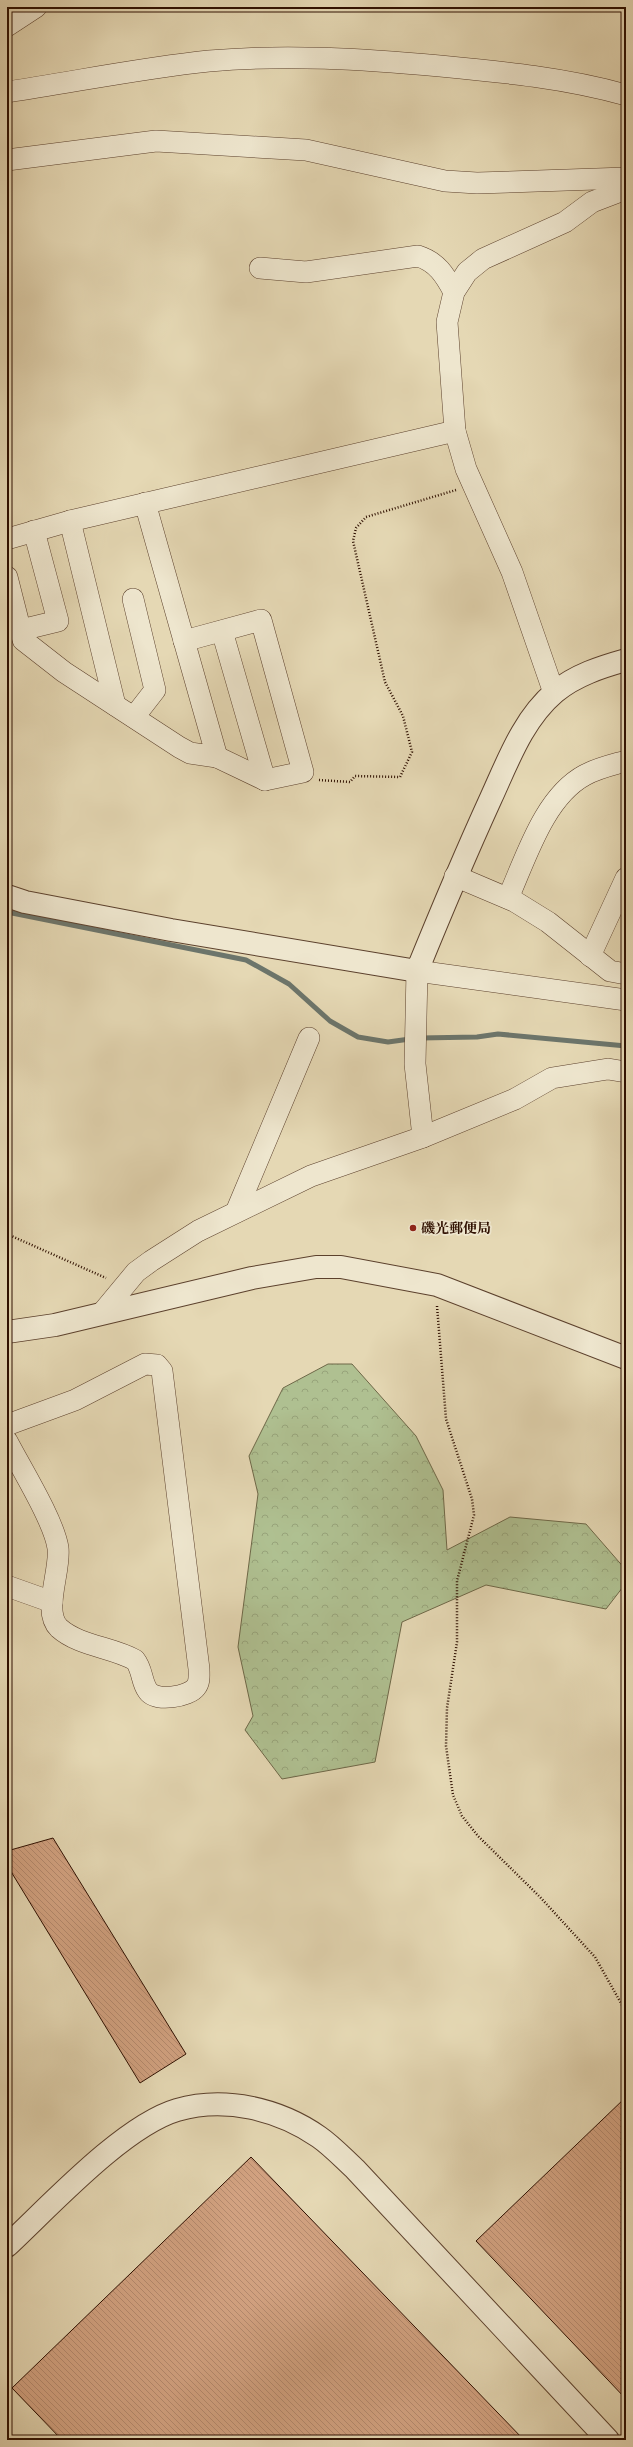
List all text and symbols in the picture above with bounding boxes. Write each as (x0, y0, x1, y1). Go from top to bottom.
place label: 磯光郵便局 (421, 1220, 491, 1237)
marker: 磯光郵便局 (408, 1223, 418, 1233)

